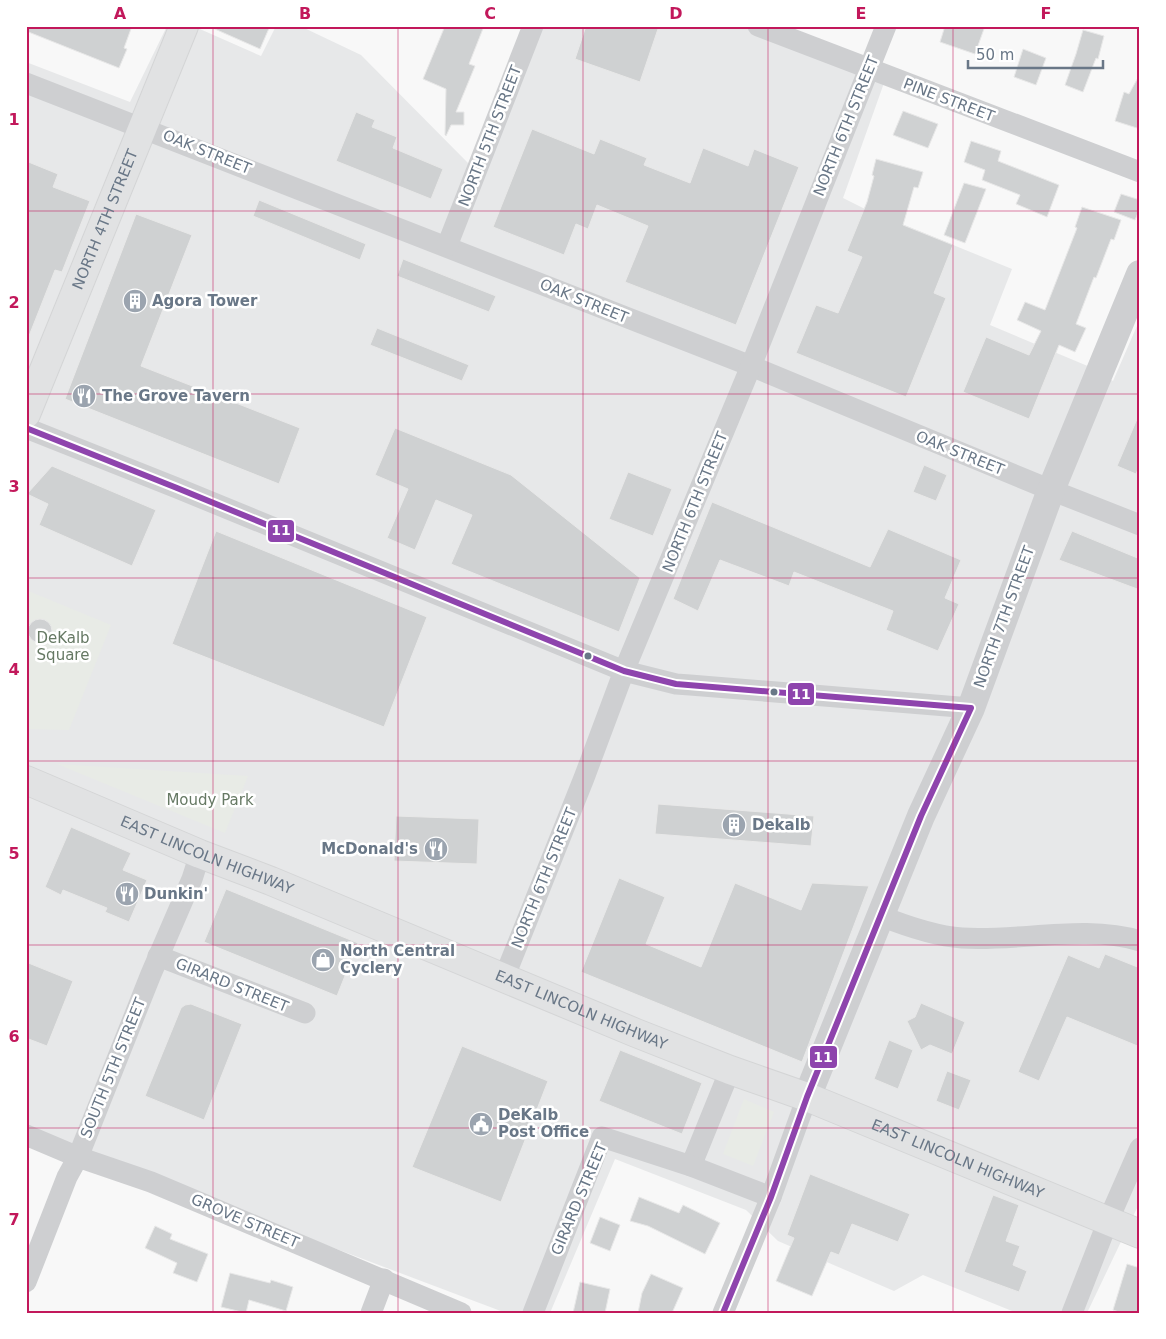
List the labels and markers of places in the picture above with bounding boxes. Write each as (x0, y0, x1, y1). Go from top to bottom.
building icon: Agora Tower (122, 288, 148, 314)
place label: Agora Tower (152, 292, 258, 310)
restaurant icon: The Grove Tavern (71, 383, 97, 409)
place label: The Grove Tavern (102, 387, 250, 405)
unlabelled marker (583, 651, 593, 661)
unlabelled marker (769, 687, 779, 697)
building icon: Dekalb (721, 812, 747, 838)
place label: Dekalb (752, 816, 811, 834)
restaurant icon: McDonald's (423, 836, 449, 862)
place label: McDonald's (321, 840, 418, 858)
restaurant icon: Dunkin' (114, 881, 140, 907)
place label: Dunkin' (144, 885, 208, 903)
place label: North Central Cyclery (340, 942, 455, 977)
shop icon: North Central Cyclery (310, 947, 336, 973)
place label: DeKalb Post Office (498, 1106, 589, 1141)
public building icon: DeKalb Post Office (468, 1111, 494, 1137)

